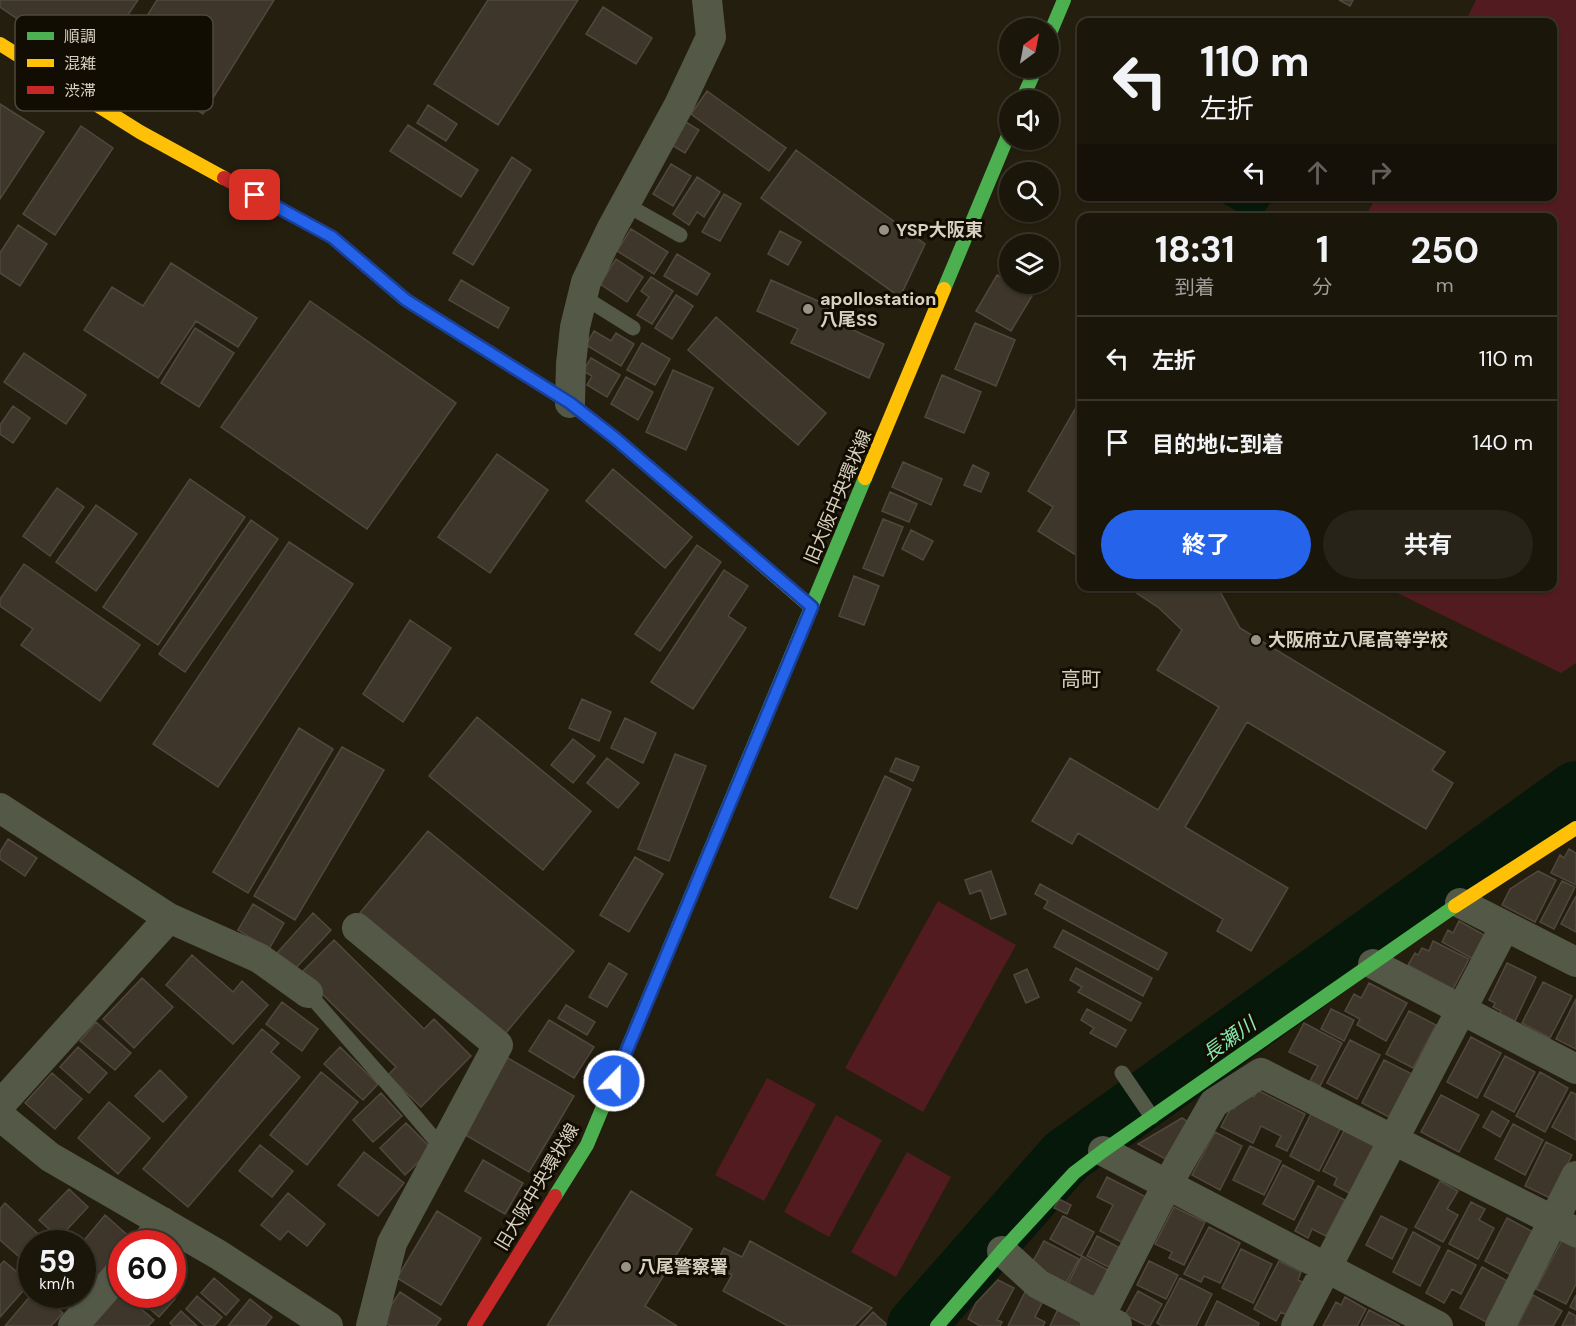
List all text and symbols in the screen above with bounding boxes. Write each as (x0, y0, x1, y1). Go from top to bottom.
legend (15, 15, 213, 111)
north arrow (999, 18, 1059, 78)
map controls (999, 18, 1059, 294)
text: 順調 (64, 26, 96, 47)
text: 110 m (1200, 34, 1310, 89)
icon: left (1101, 42, 1179, 120)
text: 混雑 (64, 53, 96, 74)
text: 渋滞 (64, 80, 96, 101)
button: sound (999, 90, 1059, 150)
text: 左折 (1200, 91, 1254, 126)
icon: left (1238, 156, 1271, 189)
icon: ahead (1301, 156, 1334, 189)
icon: right (1364, 156, 1397, 189)
button: search (999, 162, 1059, 222)
pin (229, 169, 280, 220)
icon: arrive (238, 178, 271, 211)
place label: YSP大阪東 (896, 218, 983, 242)
marker: YSP大阪東 (877, 223, 891, 237)
text: 18:31 (1155, 226, 1235, 273)
text: 1 (1316, 226, 1329, 273)
text: 250 (1411, 227, 1479, 274)
button: layers (999, 234, 1059, 294)
text: m (1436, 272, 1454, 298)
text: 到着 (1175, 274, 1215, 300)
text: 分 (1313, 274, 1333, 300)
place label: apollostation 八尾SS (820, 287, 936, 332)
marker: apollostation 八尾SS (801, 302, 815, 316)
icon: left (1101, 342, 1134, 375)
text: 110 m (1479, 344, 1533, 373)
text: 左折 (1152, 346, 1196, 375)
street label: 旧大阪中央環状線 (799, 426, 877, 568)
icon: arrive (1101, 426, 1134, 459)
text: 140 m (1472, 428, 1533, 457)
text: 目的地に到着 (1152, 430, 1284, 459)
button: 終了 (1101, 510, 1311, 579)
button: 共有 (1323, 510, 1533, 579)
place label: 大阪府立八尾高等学校 (1268, 628, 1448, 652)
marker: 大阪府立八尾高等学校 (1249, 633, 1263, 647)
district label: 高町 (1061, 666, 1101, 692)
water label: 長瀬川 (1197, 1010, 1263, 1067)
position arrow (582, 1049, 646, 1113)
street label: 旧大阪中央環状線 (490, 1119, 584, 1255)
speed limit sign: 60 (108, 1230, 186, 1308)
text: 59 (39, 1242, 76, 1281)
place label: 八尾警察署 (638, 1255, 728, 1279)
marker: 八尾警察署 (619, 1260, 633, 1274)
text: km/h (39, 1274, 75, 1294)

